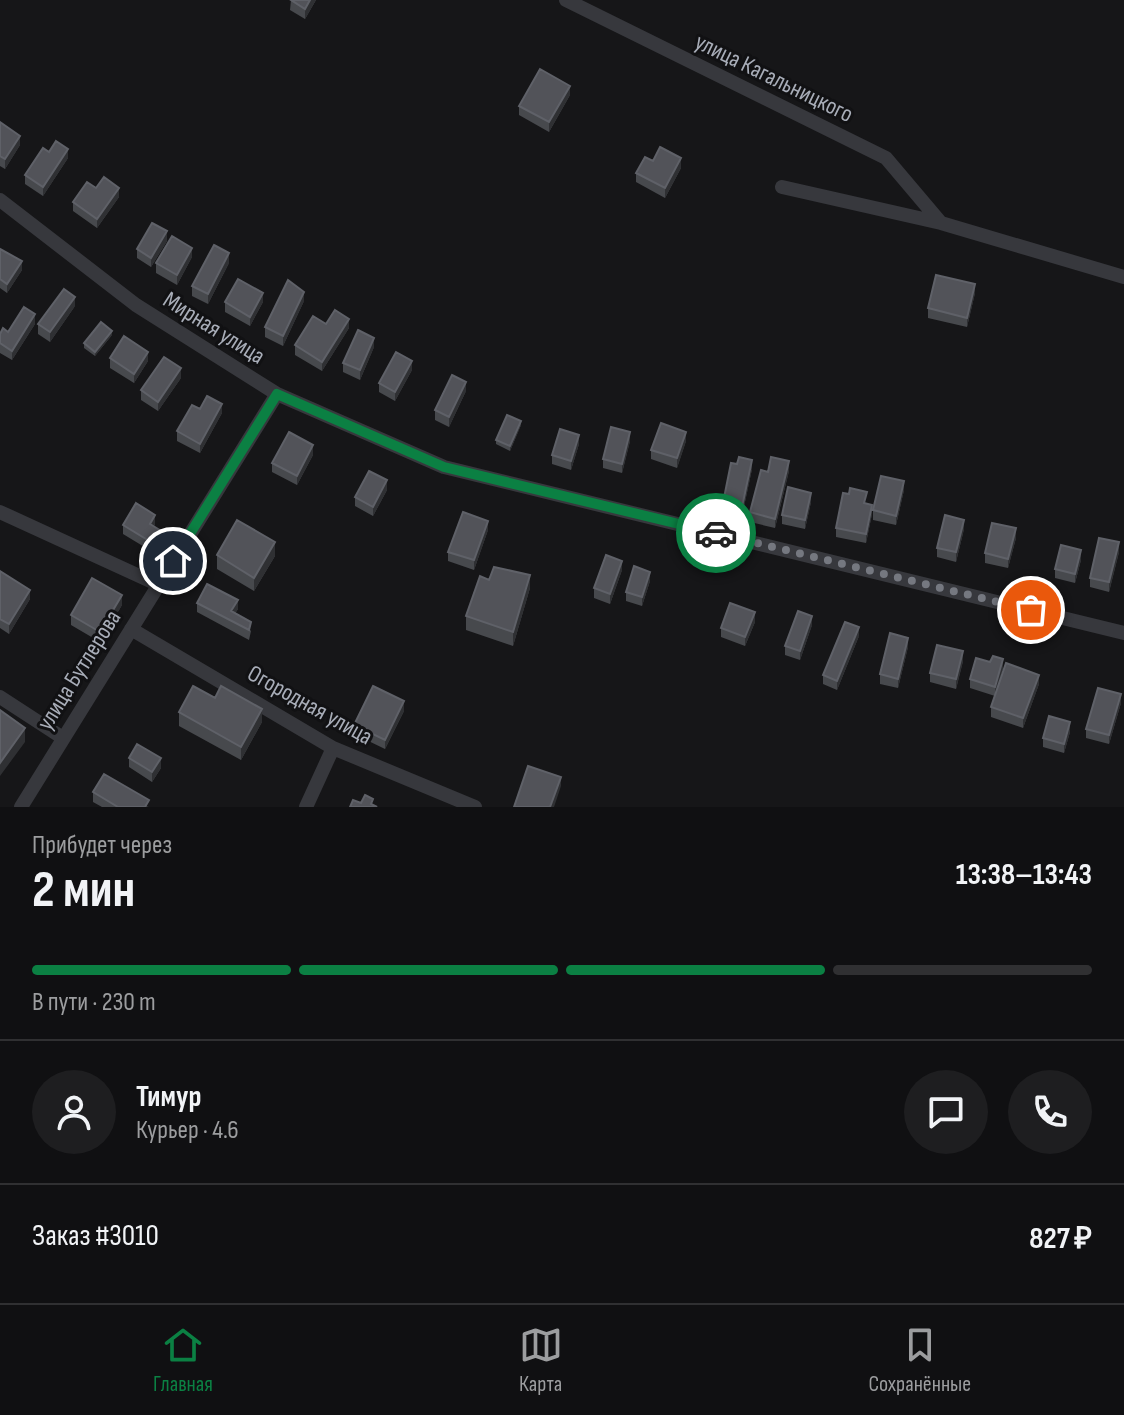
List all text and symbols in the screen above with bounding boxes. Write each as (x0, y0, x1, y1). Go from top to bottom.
street label: улица Кагальницкого (690, 27, 858, 129)
street label: Мирная улица (158, 285, 270, 371)
courier (676, 493, 756, 573)
icon: car (694, 511, 738, 555)
pin (139, 527, 207, 595)
icon: home (151, 539, 195, 583)
pin (997, 576, 1065, 644)
icon: bag (1009, 588, 1053, 632)
street label: улица Бутлерова (31, 605, 127, 735)
street label: Огородная улица (242, 659, 378, 751)
text: Прибудет через (32, 830, 172, 861)
text: 13:38–13:43 (956, 857, 1092, 893)
text: 2 мин (32, 859, 135, 922)
text: В пути · 230 m (32, 987, 156, 1018)
button: person (32, 1070, 116, 1154)
button: chat (904, 1070, 988, 1154)
button: phone (1008, 1070, 1092, 1154)
text: Тимур (136, 1079, 201, 1115)
text: Курьер · 4.6 (136, 1115, 239, 1146)
text: Заказ #3010 (32, 1218, 159, 1254)
text: 827 ₽ (1029, 1221, 1092, 1257)
tab: Главная (153, 1323, 213, 1398)
tab: Карта (519, 1323, 563, 1398)
tab: Сохранённые (868, 1323, 971, 1398)

